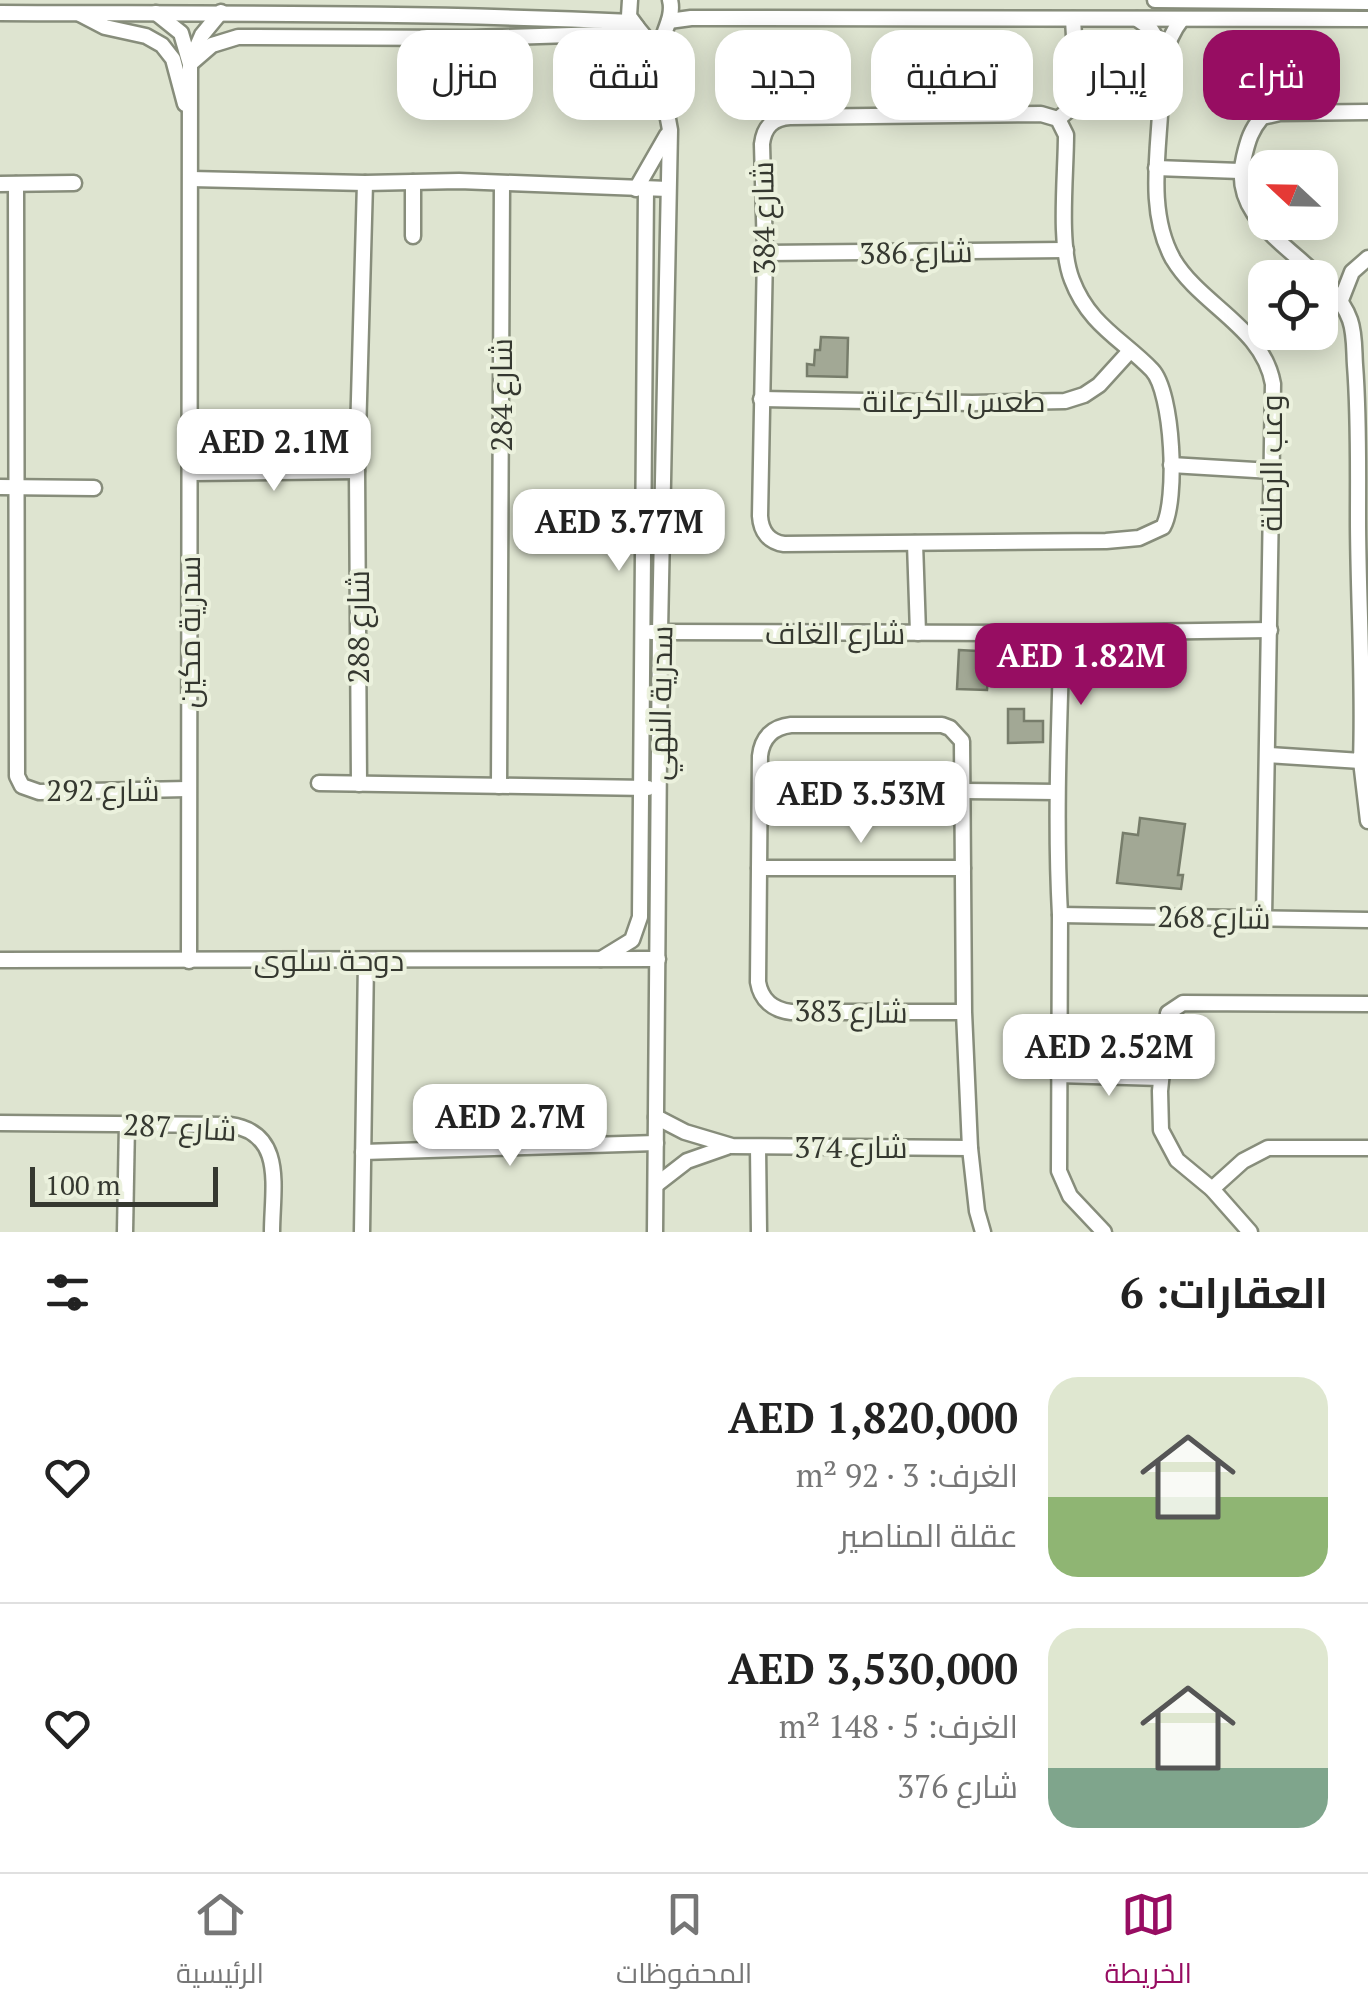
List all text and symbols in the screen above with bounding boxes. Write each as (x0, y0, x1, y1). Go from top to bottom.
chip: منزل (397, 30, 533, 120)
chip: شقة (553, 30, 695, 120)
chip: جديد (715, 30, 851, 120)
chip: تصفية (871, 30, 1033, 120)
chip: إيجار (1053, 30, 1183, 120)
chip: شراء (1203, 30, 1340, 120)
north arrow (1248, 150, 1338, 240)
map controls (1248, 150, 1338, 350)
street label: شارع 384 (742, 161, 785, 275)
street label: شارع 386 (859, 231, 973, 274)
button: locate (1248, 260, 1338, 350)
street label: شارع 284 (481, 338, 522, 452)
street label: طعس الكرعانة (862, 381, 1046, 421)
street label: وعب الرملة (1251, 394, 1291, 532)
pin: AED 2.1M (171, 409, 377, 494)
text: AED 2.1M (199, 420, 349, 462)
pin: AED 3.77M (505, 489, 733, 574)
text: AED 3.77M (535, 500, 703, 542)
street label: سدرية مكين (169, 556, 209, 708)
street label: شارع 288 (338, 570, 379, 684)
street label: شارع الغاف (765, 613, 905, 654)
pin: AED 1.82M (967, 623, 1195, 708)
street label: سدرية النهي (639, 625, 685, 781)
text: AED 1.82M (997, 634, 1165, 676)
pin: AED 3.53M (747, 761, 975, 846)
street label: شارع 292 (46, 770, 160, 811)
text: AED 3.53M (777, 772, 945, 814)
street label: شارع 268 (1157, 896, 1271, 939)
street label: دوحة سلوى (254, 940, 404, 980)
street label: شارع 383 (794, 990, 908, 1033)
pin: AED 2.52M (995, 1014, 1223, 1099)
text: AED 2.52M (1025, 1025, 1193, 1067)
pin: AED 2.7M (407, 1084, 613, 1169)
text: AED 2.7M (435, 1095, 585, 1137)
street label: شارع 287 (122, 1104, 238, 1151)
street label: شارع 374 (794, 1127, 908, 1168)
scale bar (30, 1162, 218, 1206)
text: 100 m (45, 1166, 121, 1203)
text: العقارات: 6 (1120, 1264, 1328, 1320)
icon: filters (40, 1265, 95, 1320)
text: AED 1,820,000 (728, 1389, 1018, 1445)
icon: home (1128, 1417, 1248, 1537)
icon: heart (40, 1450, 95, 1505)
text: الغرف: 3 · 92 m² (796, 1454, 1018, 1496)
text: عقلة المناصير (839, 1514, 1018, 1556)
text: AED 3,530,000 (728, 1640, 1018, 1696)
icon: home (1128, 1668, 1248, 1788)
icon: heart (40, 1701, 95, 1756)
text: الغرف: 5 · 148 m² (779, 1705, 1018, 1747)
text: شارع 376 (897, 1765, 1018, 1807)
tab: الرئيسية (176, 1887, 264, 1999)
tab: المحفوظات (616, 1887, 752, 1999)
tab: الخريطة (1105, 1887, 1192, 1999)

